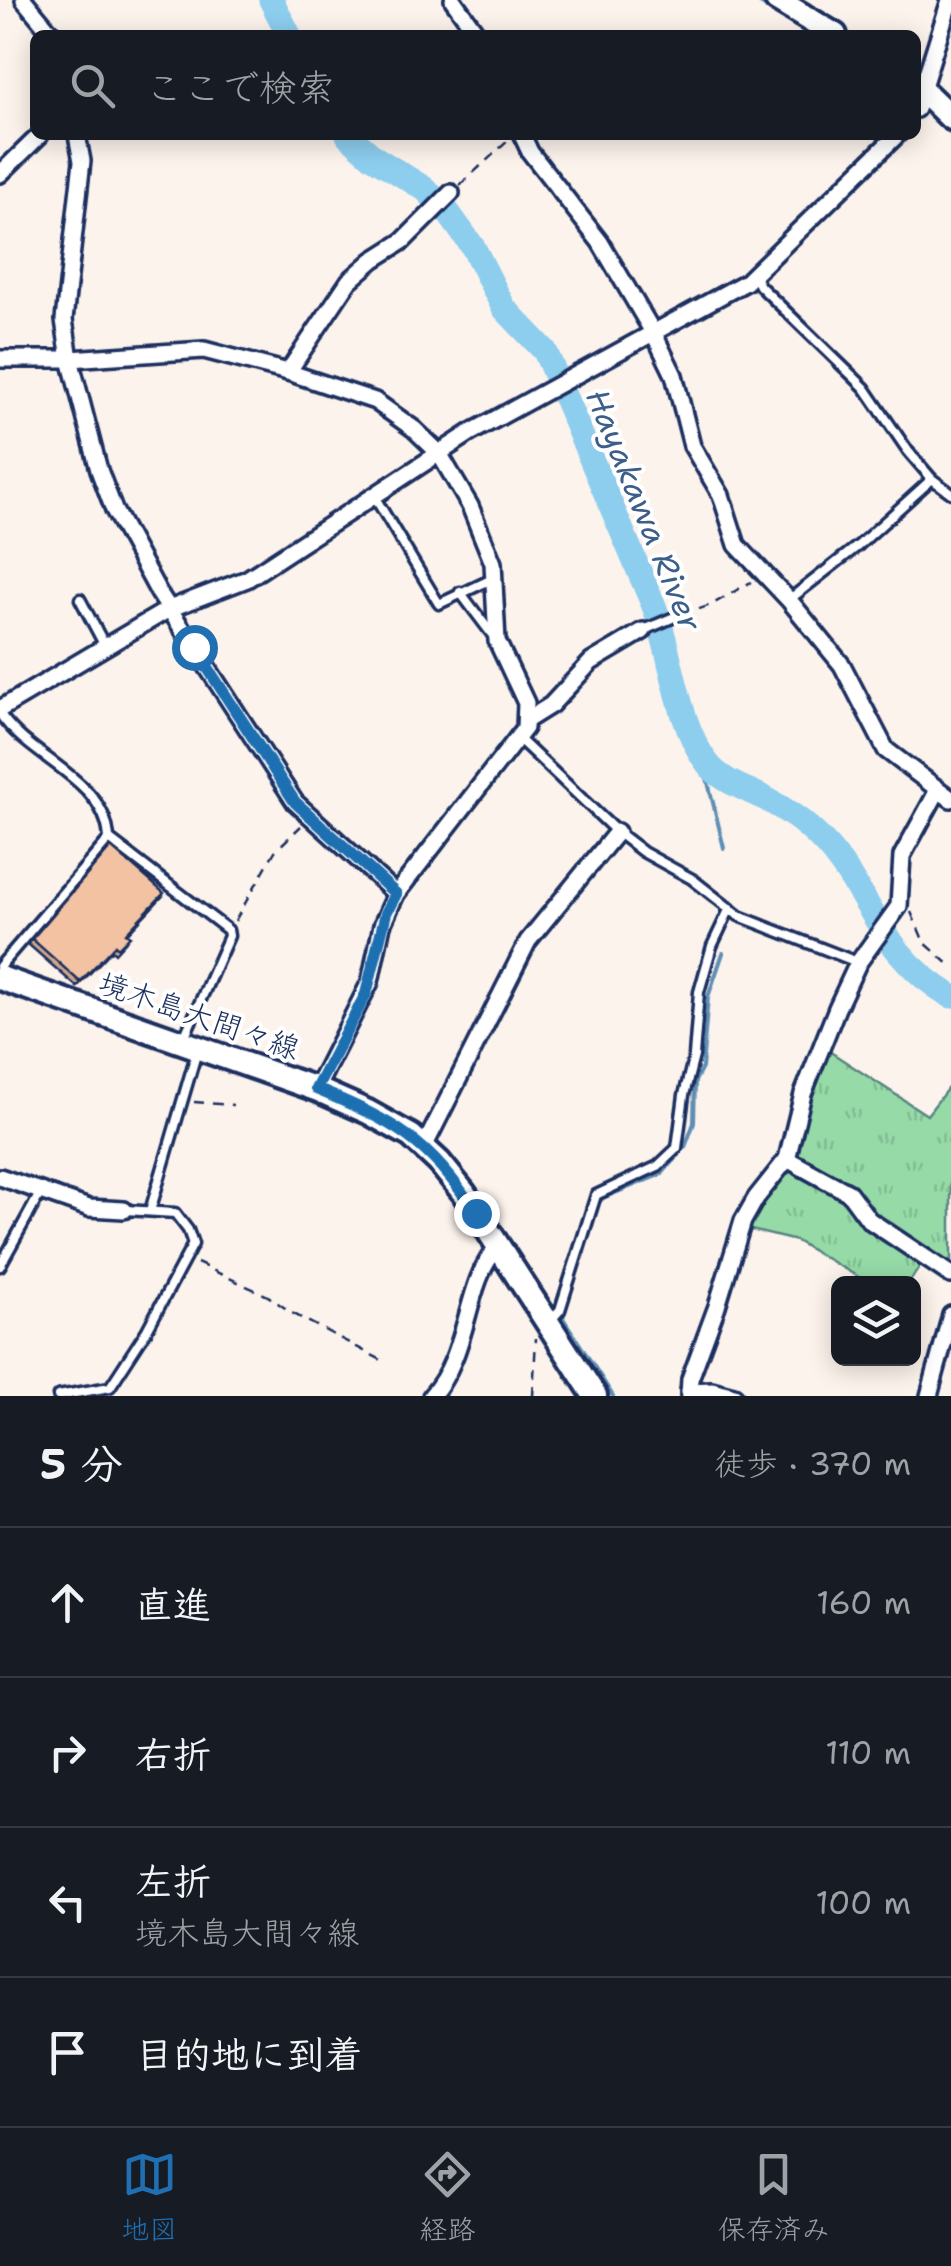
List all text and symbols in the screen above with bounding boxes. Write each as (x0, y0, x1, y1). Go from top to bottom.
search box (30, 30, 921, 140)
icon: search (65, 58, 120, 113)
text: ここで検索 (145, 62, 335, 113)
water label: Hayakawa River (576, 382, 713, 638)
route start (172, 625, 218, 671)
street label: 境木島大間々線 (93, 962, 305, 1069)
route end (454, 1191, 500, 1237)
map controls (831, 1276, 921, 1366)
button: layers (831, 1276, 921, 1366)
text: 5 分 (40, 1436, 123, 1492)
text: 徒歩 · 370 m (714, 1442, 911, 1485)
icon: ahead (40, 1575, 95, 1630)
text: 直進 (135, 1579, 211, 1630)
text: 160 m (816, 1581, 911, 1624)
icon: right (40, 1725, 95, 1780)
text: 右折 (135, 1729, 211, 1780)
text: 110 m (825, 1731, 911, 1774)
text: 左折 (135, 1856, 211, 1907)
icon: left (40, 1875, 95, 1930)
text: 100 m (815, 1881, 911, 1924)
text: 境木島大間々線 (135, 1911, 359, 1954)
icon: arrive (40, 2025, 95, 2080)
text: 目的地に到着 (135, 2029, 363, 2080)
tab: 地図 (121, 2147, 177, 2248)
tab: 経路 (419, 2147, 476, 2248)
tab: 保存済み (718, 2147, 830, 2248)

